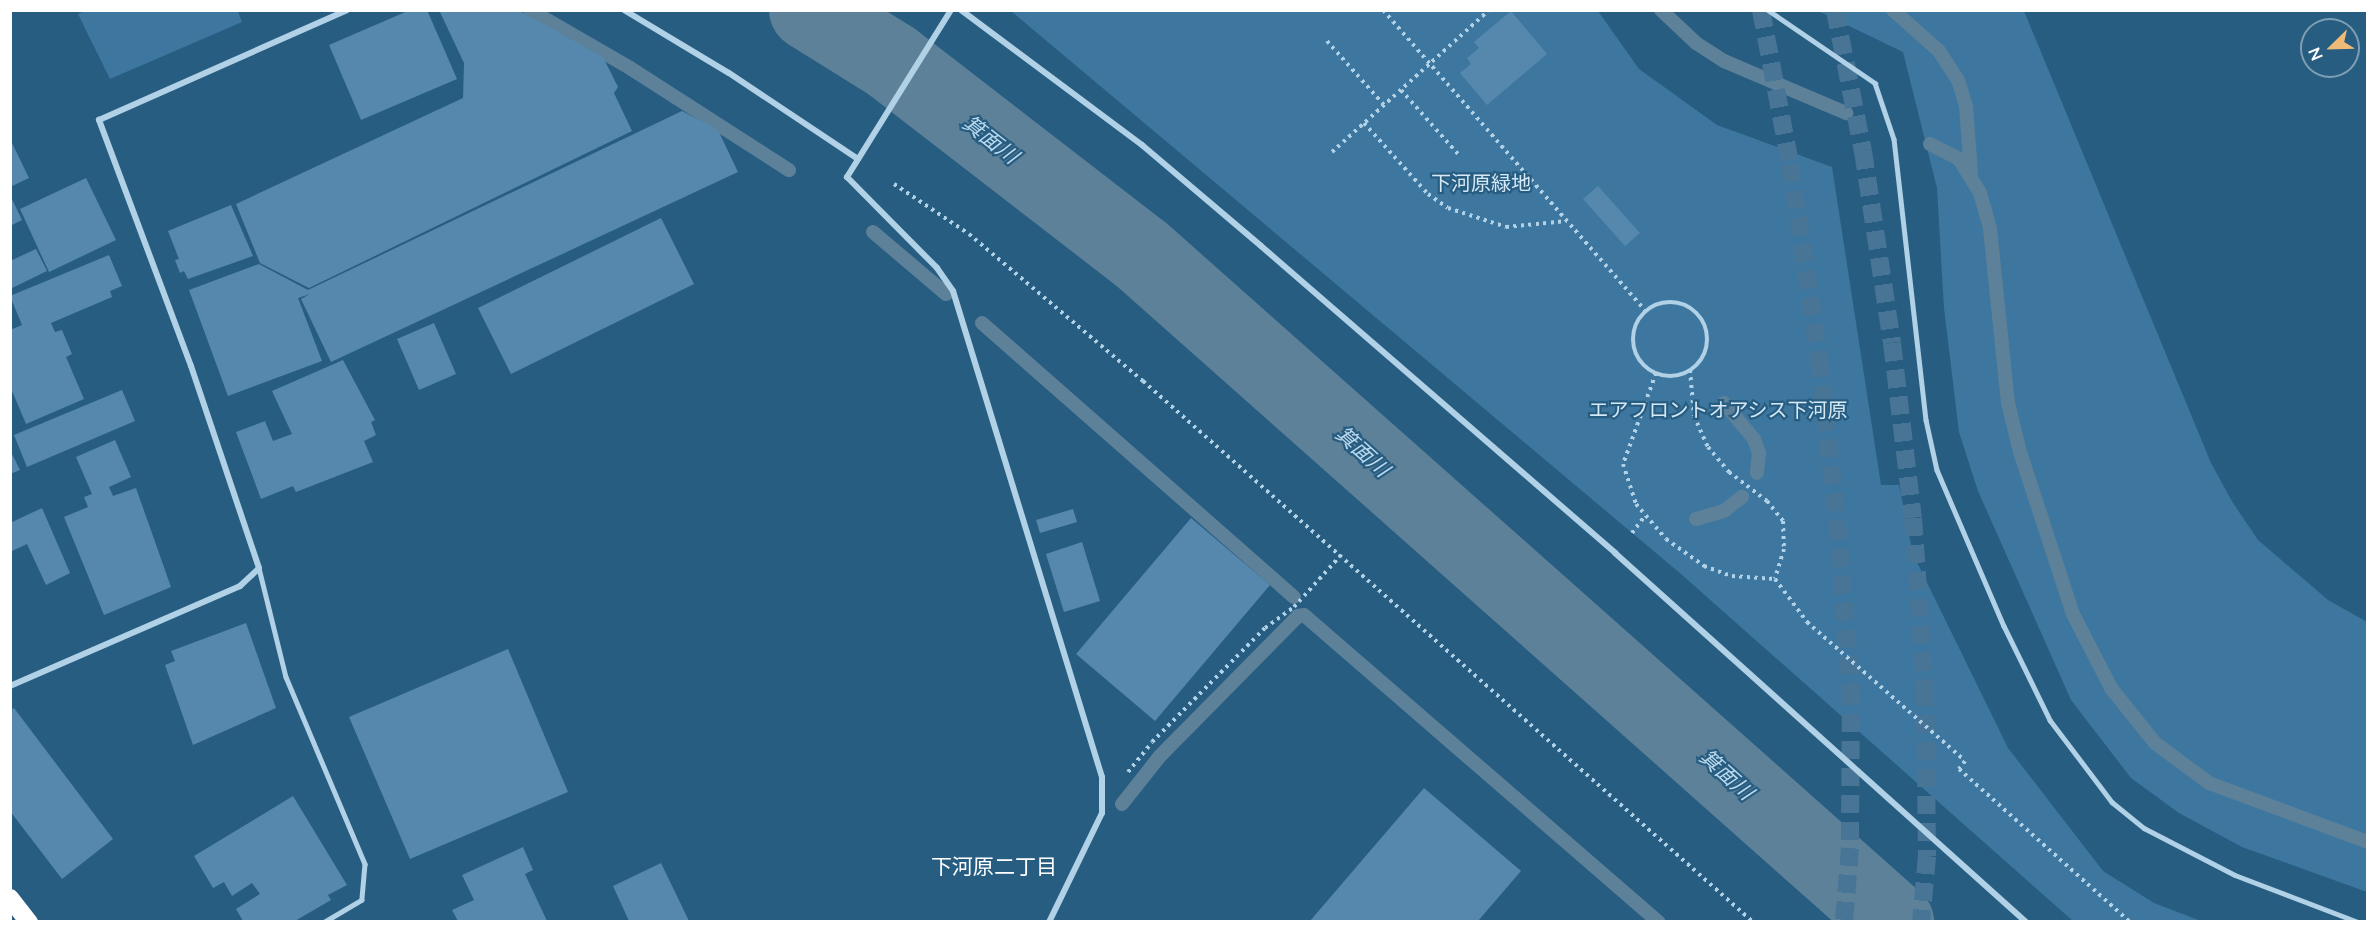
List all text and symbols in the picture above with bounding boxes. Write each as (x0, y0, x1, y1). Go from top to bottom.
north arrow (2300, 18, 2360, 78)
text: N (2304, 45, 2326, 64)
water label: 箕面川 (958, 110, 1024, 168)
park label: 下河原緑地 (1431, 170, 1531, 194)
park label: エアフロントオアシス下河原 (1588, 397, 1848, 421)
water label: 箕面川 (1331, 421, 1395, 481)
water label: 箕面川 (1695, 744, 1759, 804)
district label: 下河原二丁目 (931, 853, 1057, 879)

